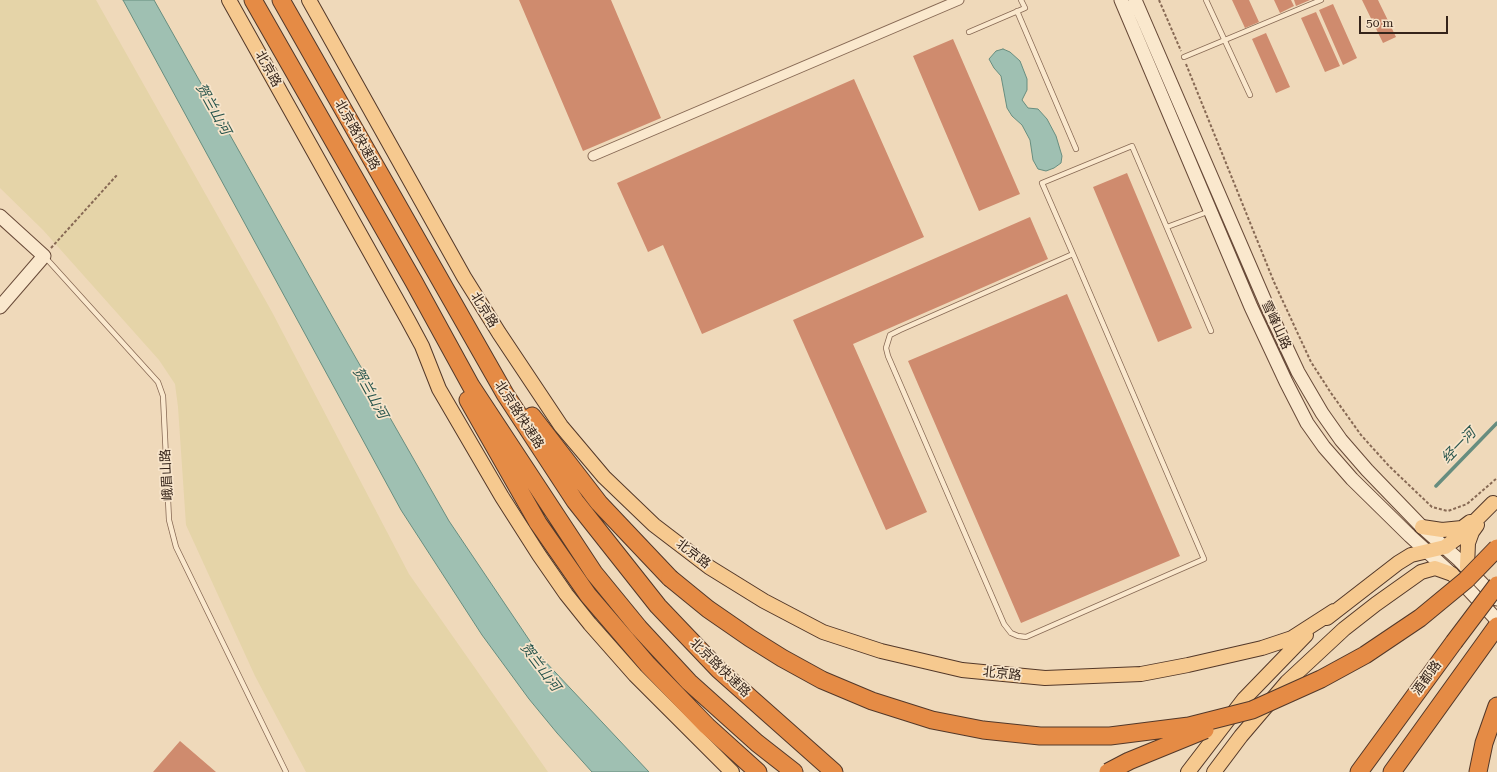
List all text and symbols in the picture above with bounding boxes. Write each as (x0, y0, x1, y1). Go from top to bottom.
scale bar (1361, 8, 1450, 34)
text: 50 m (1366, 16, 1393, 30)
street label: 北京路 (252, 48, 284, 90)
water label: 贺兰山河 (192, 80, 234, 138)
street label: 北京路快速路 (331, 97, 383, 173)
street label: 北京路 (467, 289, 501, 331)
street label: 雪峰山路 (1258, 298, 1294, 352)
water label: 贺兰山河 (349, 364, 391, 422)
street label: 北京路快速路 (491, 378, 547, 452)
water label: 经一河 (1438, 425, 1480, 467)
street label: 峨眉山路 (158, 449, 176, 501)
street label: 北京路 (673, 536, 713, 572)
street label: 北京路快速路 (687, 635, 753, 701)
water label: 贺兰山河 (516, 640, 564, 694)
street label: 酒都路 (1409, 658, 1445, 698)
street label: 北京路 (982, 664, 1022, 684)

